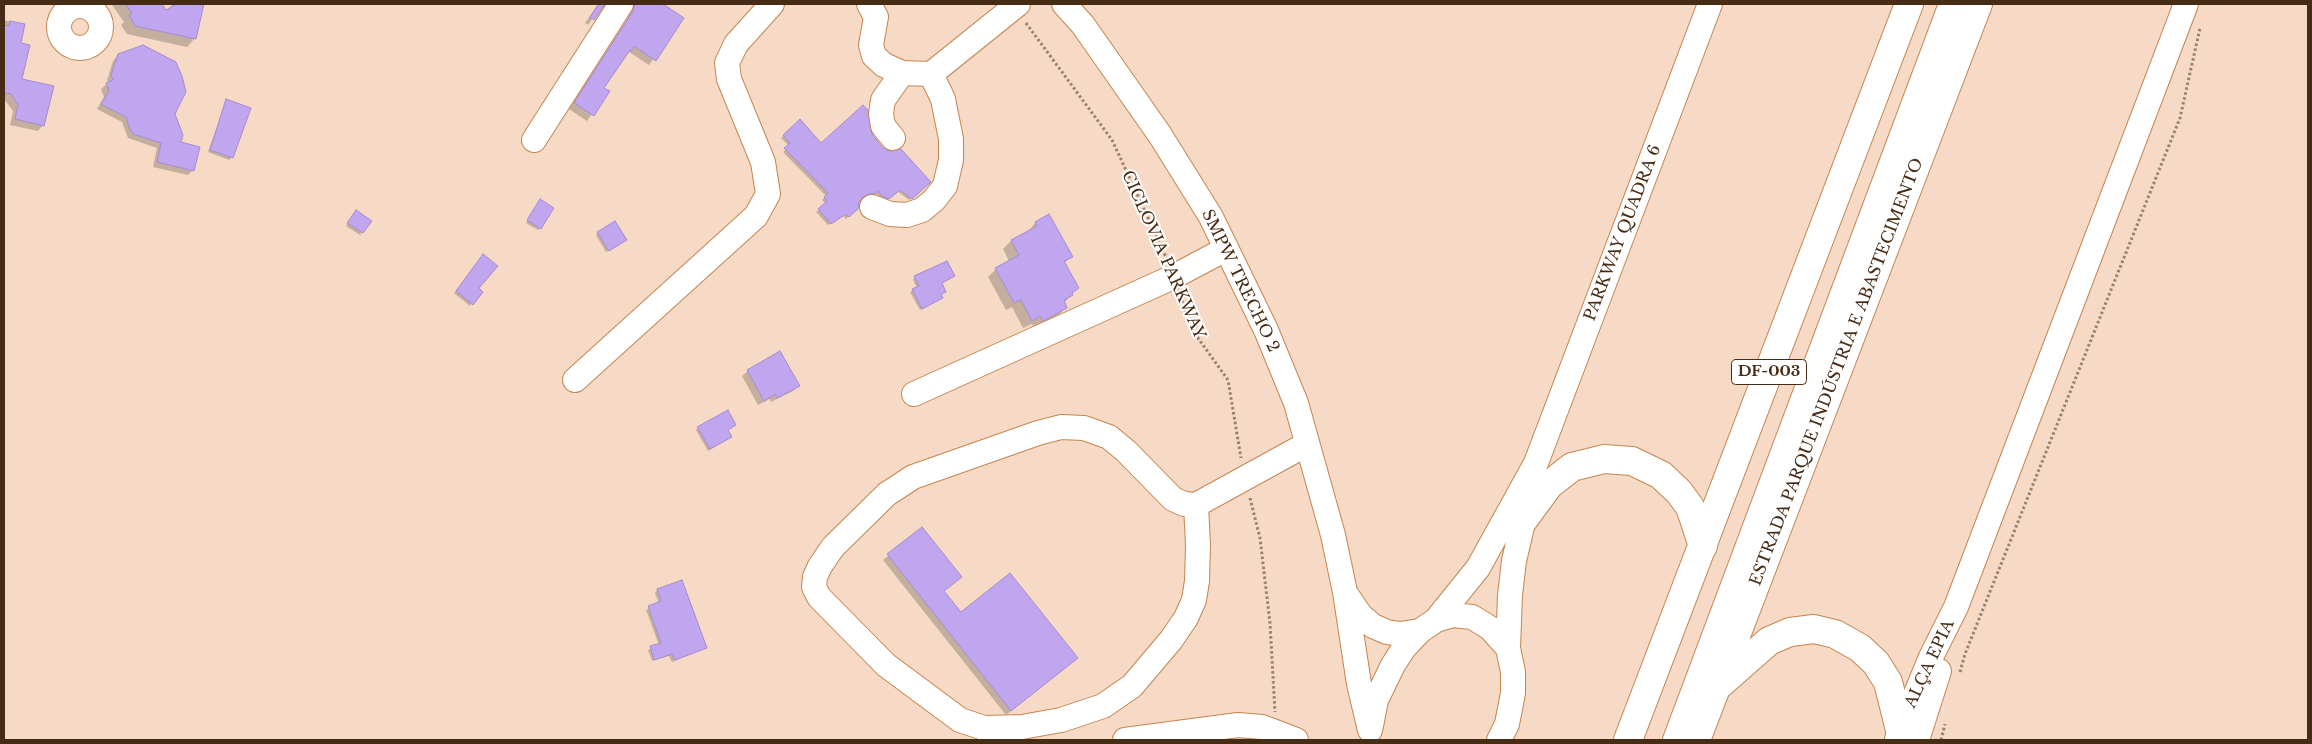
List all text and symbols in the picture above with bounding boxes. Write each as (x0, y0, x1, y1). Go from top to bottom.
street label: PARKWAY QUADRA 6 (1581, 142, 1665, 324)
street label: ESTRADA PARQUE INDÚSTRIA E ABASTECIMENTO (1746, 156, 1928, 588)
street label: CICLOVIA PARKWAY (1117, 168, 1209, 342)
street label: SMPW TRECHO 2 (1197, 207, 1283, 355)
road number: DF-003 (1732, 360, 1806, 384)
street label: ALÇA EPIA (1901, 617, 1959, 711)

